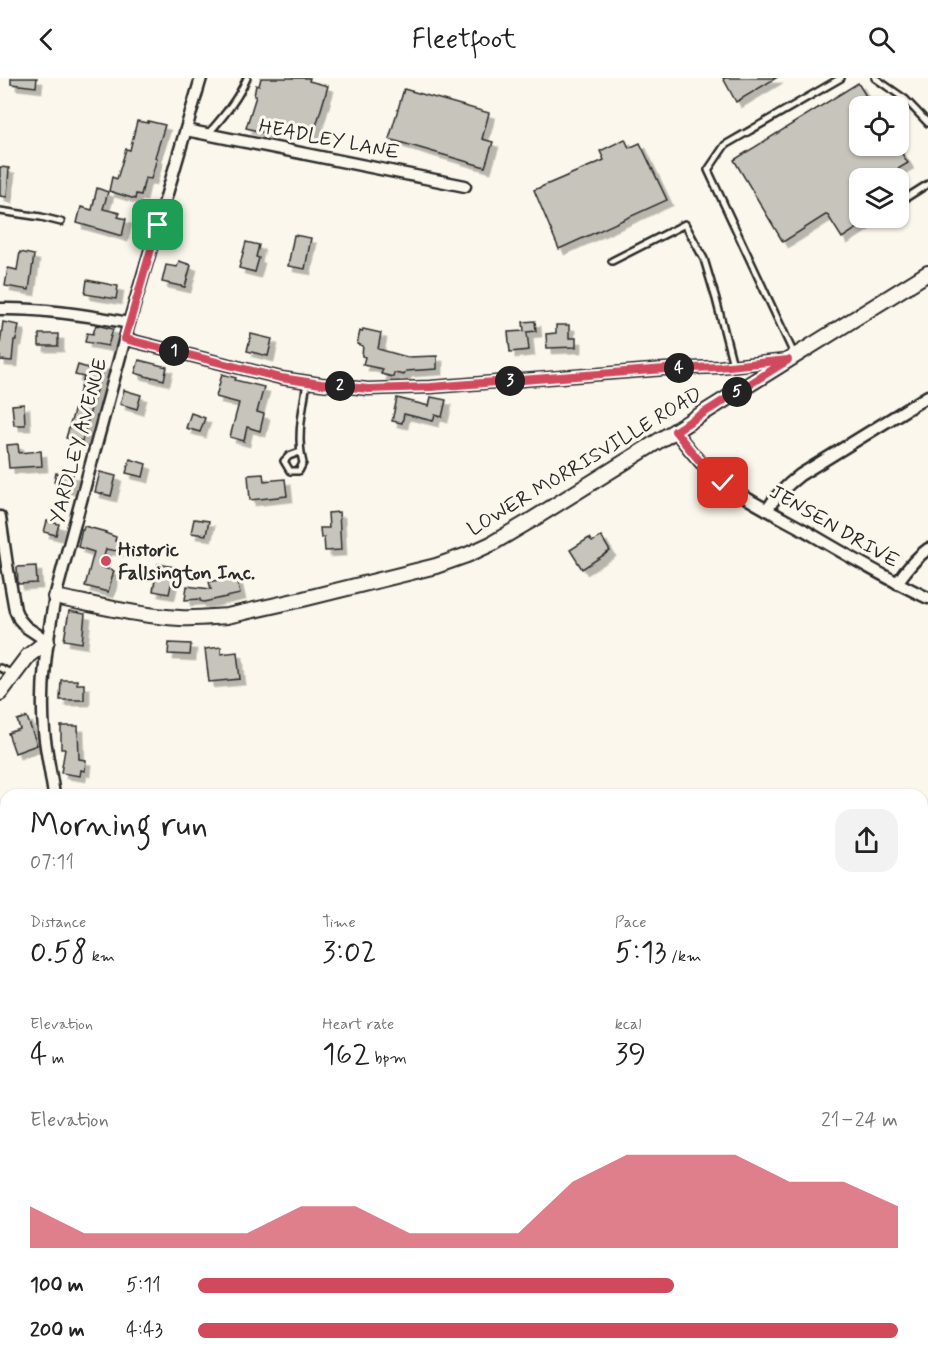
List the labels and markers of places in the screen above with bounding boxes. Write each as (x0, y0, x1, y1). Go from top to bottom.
pin (132, 199, 183, 250)
pin: 1 (159, 336, 189, 366)
pin: 4 (664, 353, 694, 383)
pin: 3 (495, 366, 525, 396)
pin: 2 (325, 371, 355, 401)
pin: 5 (722, 377, 752, 407)
pin (697, 457, 748, 508)
place label: Historic Fallsington Inc. (118, 537, 255, 589)
marker: Historic Fallsington Inc. (99, 554, 113, 568)

